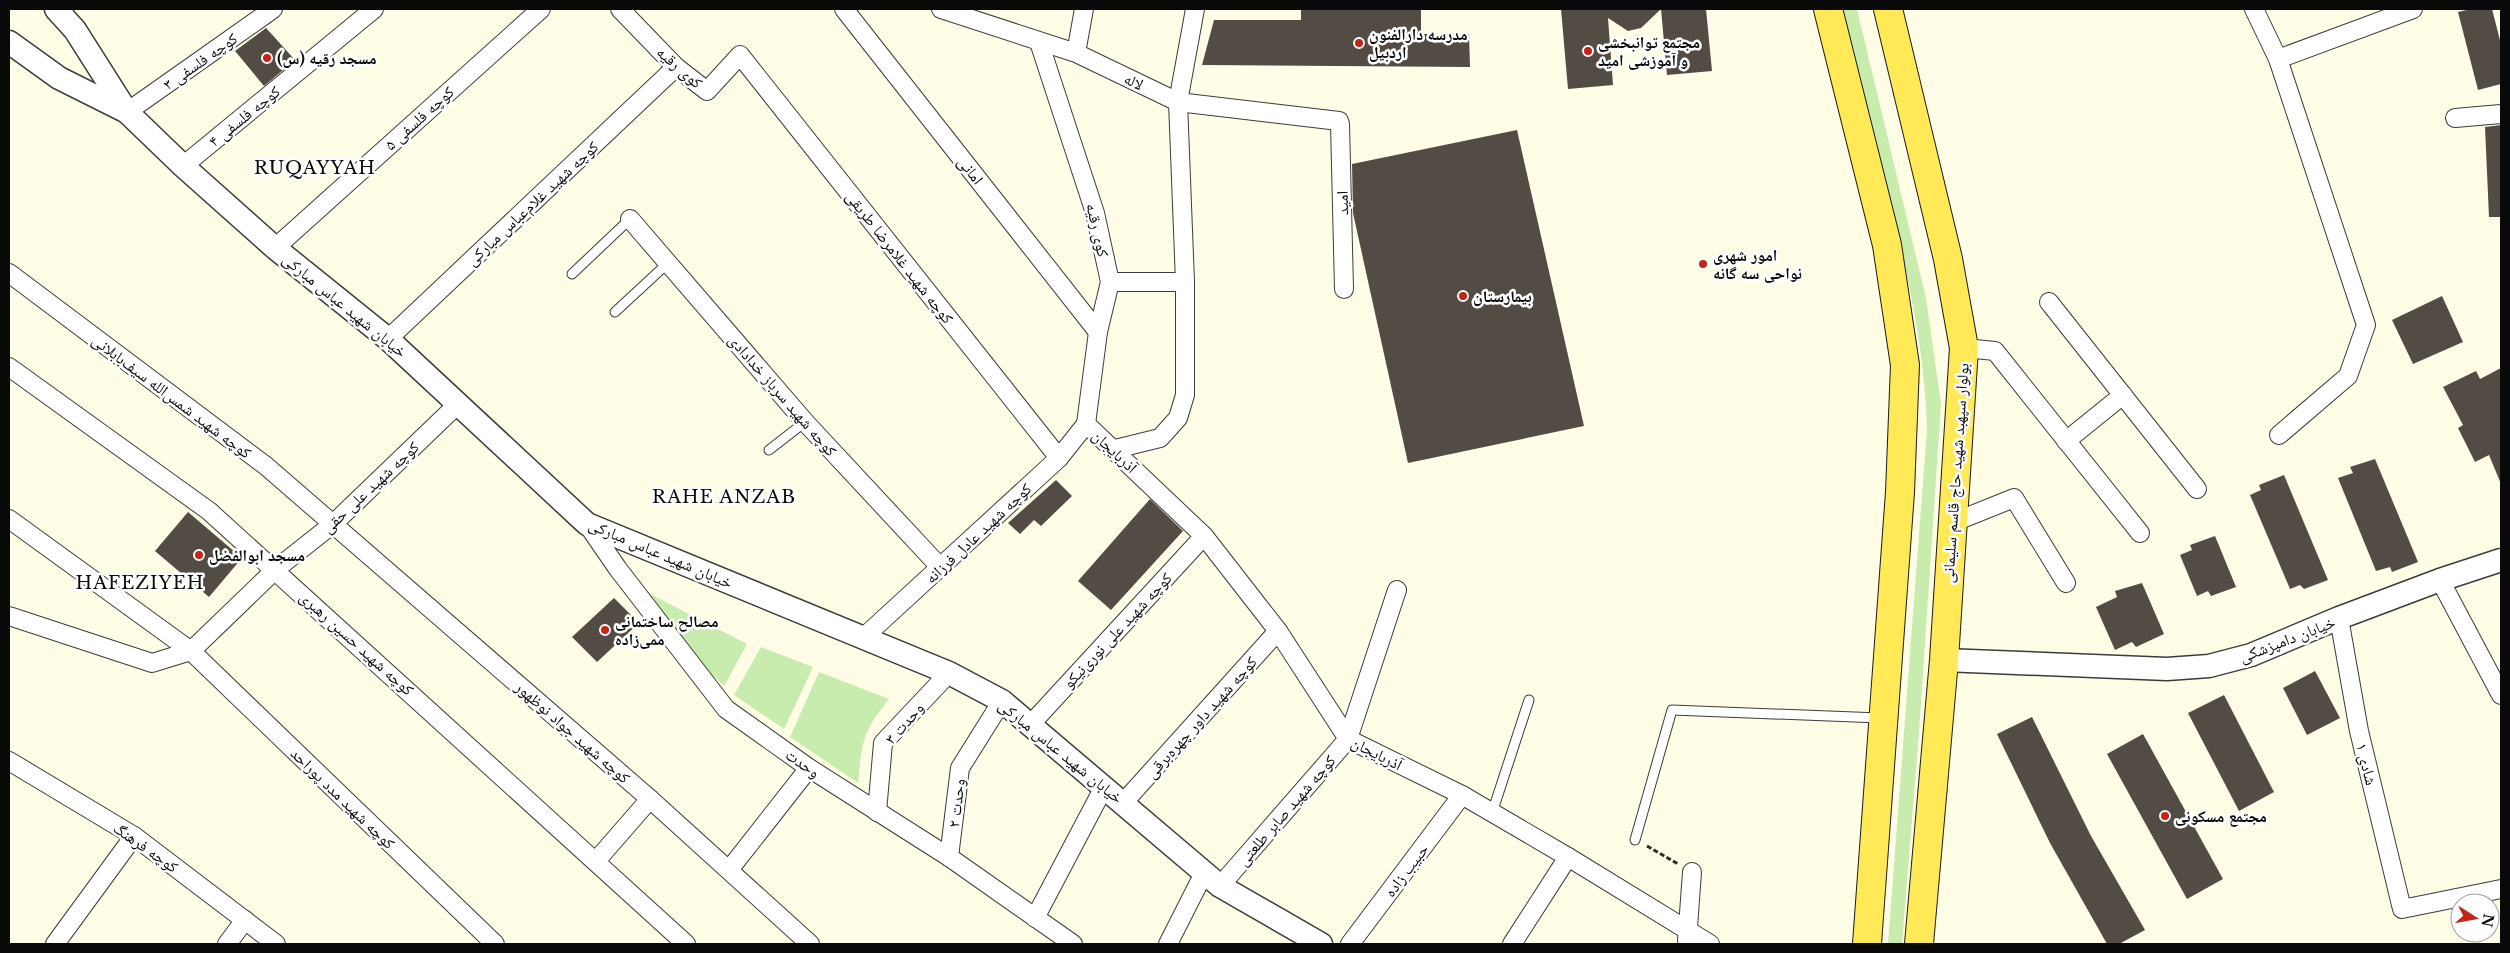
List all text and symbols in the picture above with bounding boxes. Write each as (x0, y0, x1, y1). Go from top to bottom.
place label: مدرسه دارالفنون اردبیل (1369, 24, 1468, 62)
street label: کوچه فلسفی ۳ (159, 28, 242, 95)
place label: مجتمع توانبخشی و آموزشی امید (1598, 32, 1700, 70)
marker: مدرسه دارالفنون اردبیل (1353, 37, 1365, 49)
street label: کوی رقیه (652, 42, 707, 93)
marker: مجتمع توانبخشی و آموزشی امید (1582, 45, 1594, 57)
place label: مسجد رقیه (س) (277, 48, 377, 68)
marker: مسجد رقیه (س) (261, 52, 273, 64)
street label: لاله (1121, 68, 1147, 94)
street label: کوچه فلسفی ۴ (204, 81, 285, 152)
street label: کوچه فلسفی ۵ (380, 81, 459, 155)
street label: کوچه شهید غلام‌عباس مبارکی (462, 136, 603, 270)
street label: امانی (953, 152, 988, 189)
district label: RUQAYYAH (254, 157, 376, 179)
street label: کوچه شهید غلامرضا طریقی (841, 187, 958, 328)
street label: امید (1332, 191, 1352, 215)
street label: کوی رقیه (1081, 201, 1114, 259)
place label: امور شهری نواحی سه گانه (1713, 245, 1802, 283)
street label: خیابان شهید عباس مبارکی (278, 249, 411, 362)
marker: امور شهری نواحی سه گانه (1697, 258, 1709, 270)
place label: بیمارستان (1473, 286, 1532, 306)
marker: بیمارستان (1457, 290, 1469, 302)
street label: کوچه شهید شمس‌الله سیف‌بابلانی (88, 330, 256, 463)
street label: کوچه شهید سرباز خدادادی (724, 330, 842, 461)
street label: بولوار سپهبد شهید حاج قاسم سلیمانی (1937, 362, 1974, 584)
street label: آذربایجان (1088, 425, 1142, 478)
street label: کوچه شهید علی حقی (317, 437, 424, 538)
street label: کوچه شهید عادل فرزانه (921, 478, 1036, 588)
district label: RAHE ANZAB (652, 486, 796, 508)
street label: خیابان شهید عباس مبارکی (586, 514, 736, 593)
place label: مسجد ابوالفضل (209, 545, 305, 565)
marker: مسجد ابوالفضل (193, 549, 205, 561)
street label: کوچه شهید علی نوری‌نیکو (1058, 568, 1177, 693)
district label: HAFEZIYEH (76, 572, 204, 594)
street label: کوچه شهید حسین رهبری (295, 587, 418, 700)
place label: مصالح ساختمانی ممی‌زاده (615, 611, 719, 649)
street label: خیابان دامپزشکی (2236, 612, 2338, 667)
marker: مصالح ساختمانی ممی‌زاده (599, 624, 611, 636)
street label: کوچه شهید داور چهره‌برقی (1141, 652, 1262, 783)
street label: کوچه شهید جواد نوظهور (511, 676, 635, 788)
street label: خیابان شهید عباس مبارکی (994, 695, 1127, 808)
street label: وحدت ۳ (880, 698, 928, 748)
street label: آذربایجان (1348, 732, 1407, 776)
street label: شادی ۱ (2351, 741, 2382, 787)
street label: کوچه شهید مدد پوراحد (287, 743, 400, 853)
street label: وحدت (782, 744, 824, 782)
street label: کوچه شهید صابر طلعتی (1232, 750, 1341, 870)
street label: وحدت ۲ (943, 777, 969, 829)
place label: مجتمع مسکونی (2175, 806, 2267, 827)
marker: مجتمع مسکونی (2159, 810, 2171, 822)
street label: کوچه فرهنگ (110, 817, 183, 877)
street label: حبیب زاده (1380, 839, 1432, 901)
north arrow (2450, 893, 2500, 943)
text: N (2478, 912, 2498, 929)

